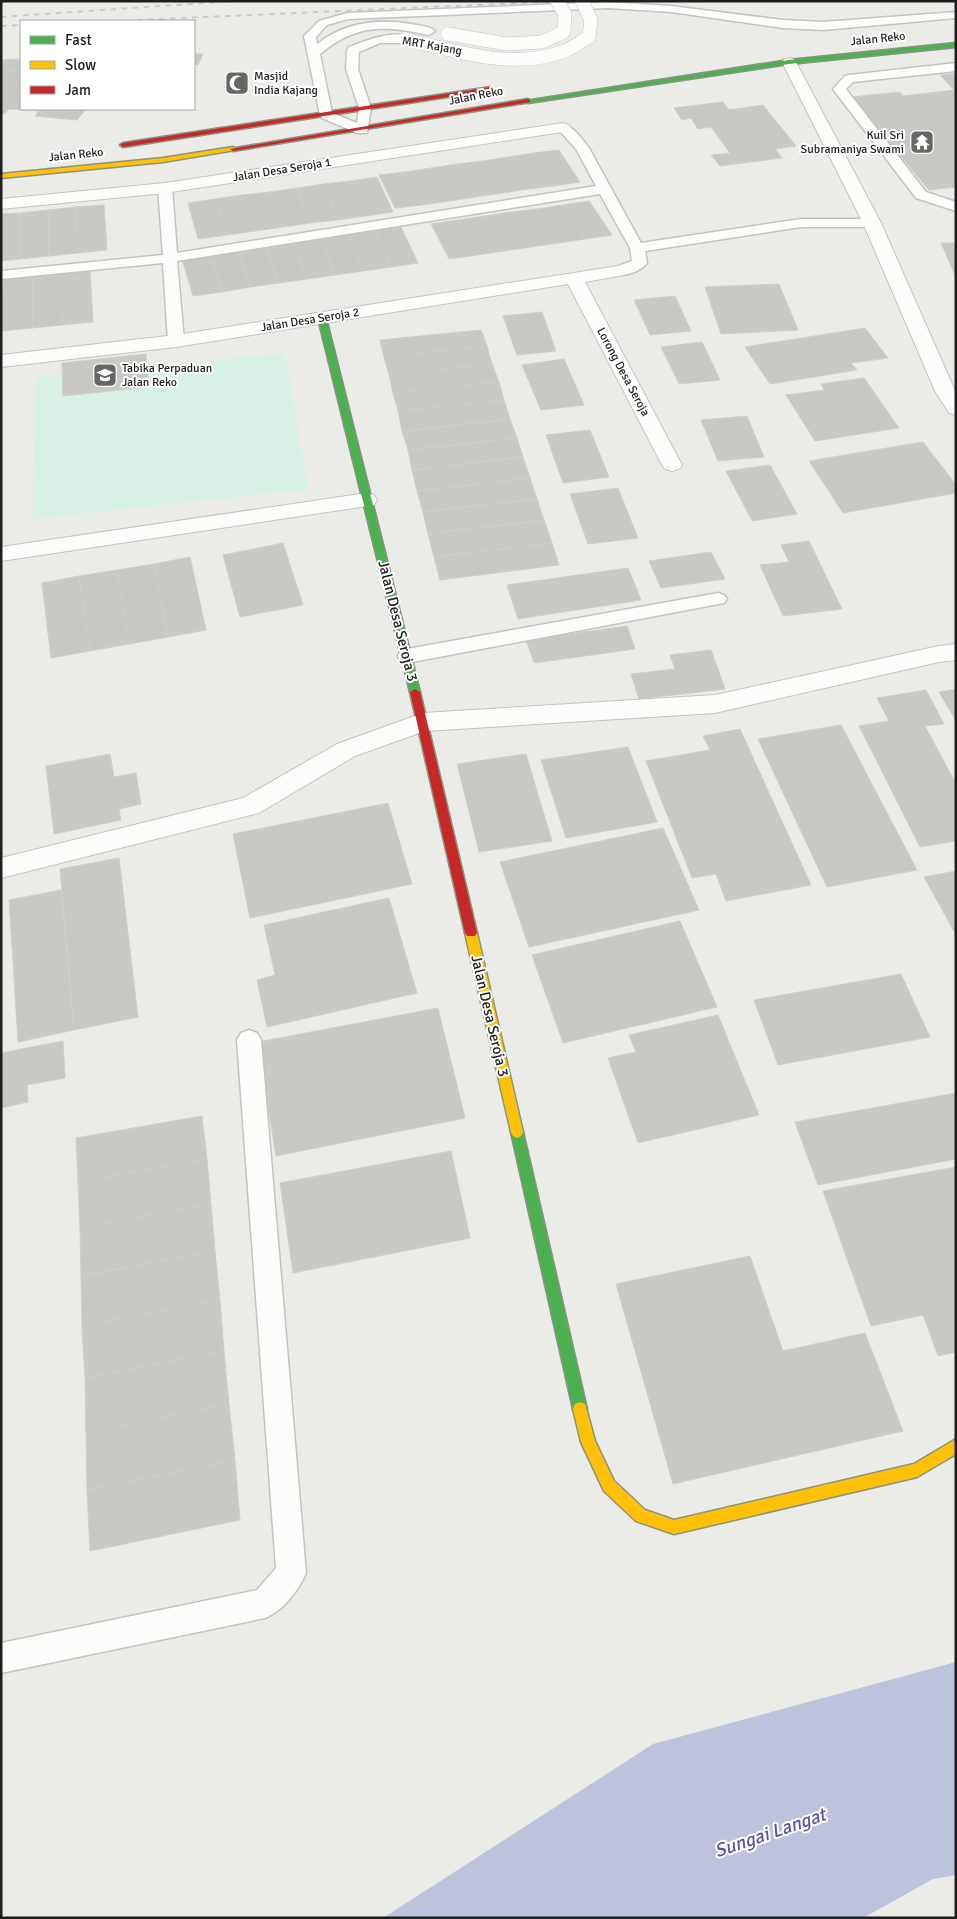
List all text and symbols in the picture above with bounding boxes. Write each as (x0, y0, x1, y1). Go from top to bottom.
legend (20, 20, 195, 110)
street label: Jalan Reko (850, 29, 906, 49)
text: Fast (65, 31, 92, 49)
street label: MRT Kajang (401, 33, 463, 59)
text: Slow (65, 56, 96, 74)
place label: Masjid India Kajang (254, 69, 318, 98)
mosque icon: Masjid India Kajang (224, 70, 250, 96)
text: Jam (65, 81, 91, 99)
street label: Jalan Reko (448, 83, 504, 109)
place label: Kuil Sri Subramaniya Swami (801, 128, 904, 157)
temple icon: Kuil Sri Subramaniya Swami (909, 129, 935, 155)
street label: Jalan Reko (48, 145, 104, 165)
street label: Jalan Desa Seroja 1 (232, 155, 332, 185)
street label: Jalan Desa Seroja 2 (260, 305, 360, 335)
street label: Lorong Desa Seroja (593, 325, 653, 419)
place label: Tabika Perpaduan Jalan Reko (122, 361, 212, 390)
school or university icon: Tabika Perpaduan Jalan Reko (92, 362, 118, 388)
street label: Jalan Desa Seroja 3 (374, 559, 422, 683)
street label: Jalan Desa Seroja 3 (467, 953, 513, 1079)
water label: Sungai Langat (711, 1802, 831, 1863)

